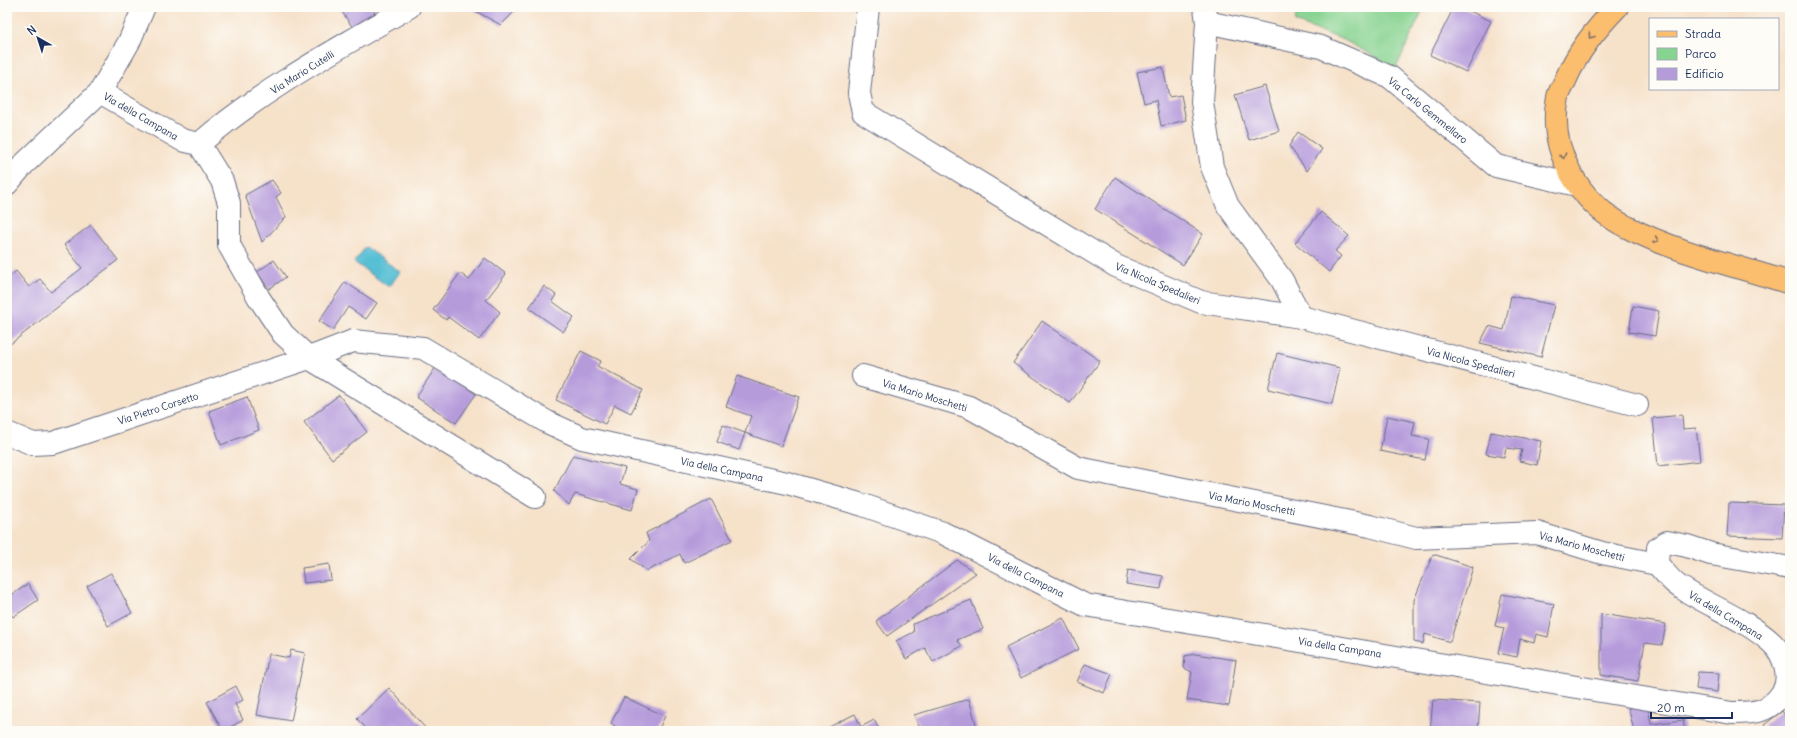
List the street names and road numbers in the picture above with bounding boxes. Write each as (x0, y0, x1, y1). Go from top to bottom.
street label: Via Mario Cutelli (268, 48, 336, 97)
street label: Via Carlo Gemmellaro (1385, 74, 1470, 147)
street label: Via della Campana (101, 90, 181, 143)
street label: Via Nicola Spedalieri (1113, 260, 1202, 307)
street label: Via Nicola Spedalieri (1425, 344, 1517, 381)
street label: Via Mario Moschetti (881, 376, 969, 415)
street label: Via Pietro Corsetto (116, 389, 200, 428)
street label: Via della Campana (679, 454, 765, 485)
street label: Via Mario Moschetti (1207, 489, 1296, 518)
street label: Via Mario Moschetti (1538, 529, 1626, 564)
street label: Via della Campana (985, 551, 1067, 600)
street label: Via della Campana (1686, 588, 1765, 643)
street label: Via della Campana (1297, 634, 1383, 661)

